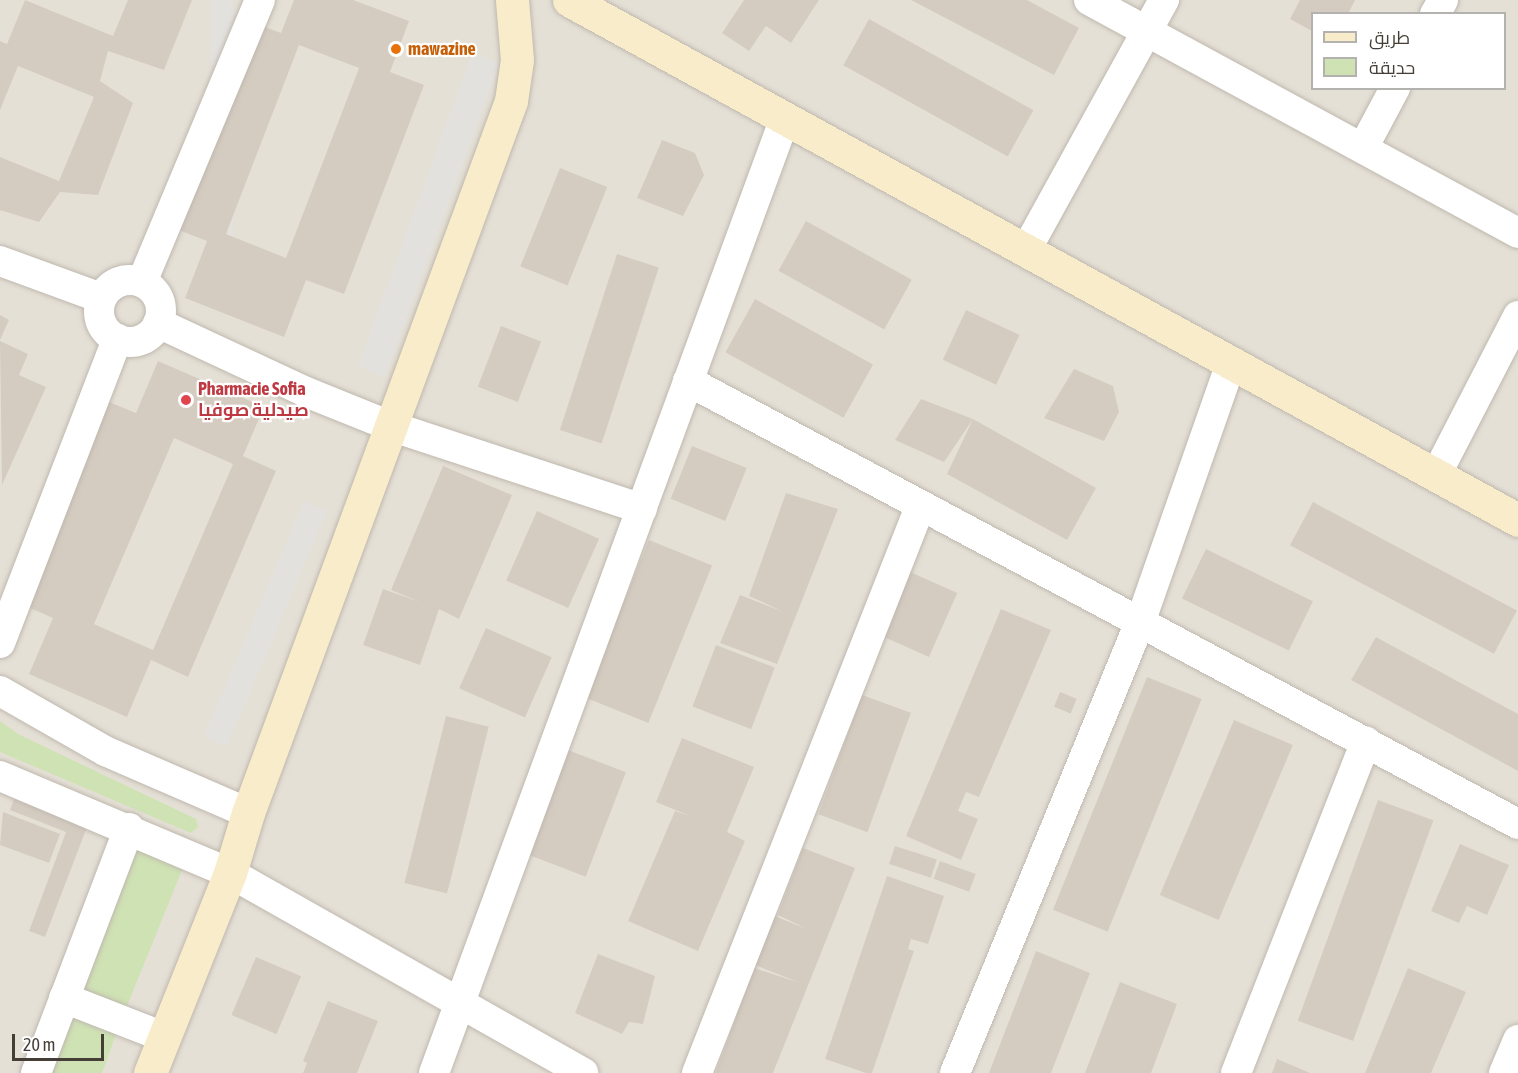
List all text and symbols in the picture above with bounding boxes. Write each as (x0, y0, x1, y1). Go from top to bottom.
legend (1311, 12, 1506, 90)
text: طريق (1369, 27, 1410, 48)
place label: mawazine (408, 38, 476, 60)
marker: mawazine (389, 42, 403, 56)
text: حديقة (1369, 57, 1415, 78)
place label: Pharmacie Sofia صيدلية صوفيا (198, 379, 309, 422)
marker: Pharmacie Sofia صيدلية صوفيا (179, 393, 193, 407)
scale bar (15, 1022, 106, 1060)
text: 20 m (23, 1034, 55, 1055)

